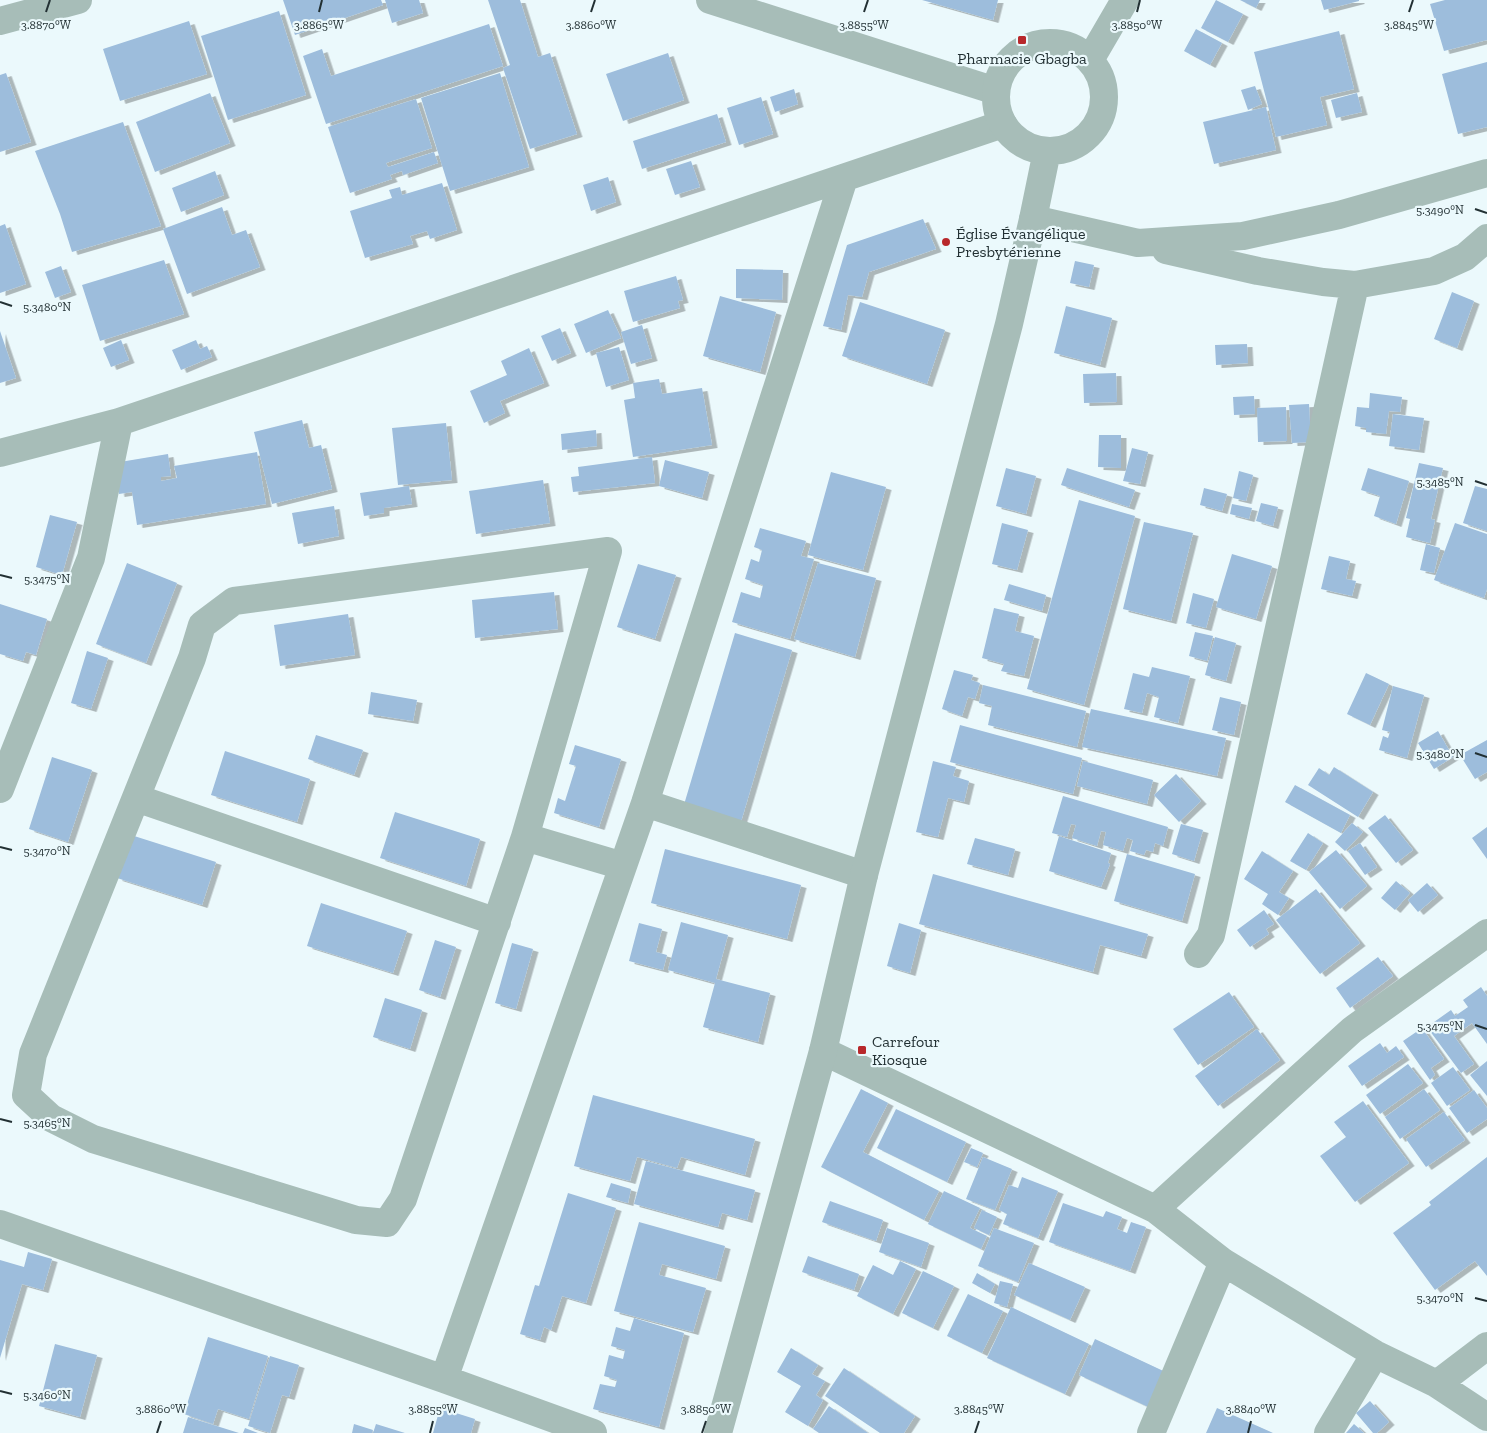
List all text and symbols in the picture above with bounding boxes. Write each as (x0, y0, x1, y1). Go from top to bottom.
text: 3.8870°W (21, 18, 72, 32)
text: 3.8865°W (294, 18, 345, 32)
text: 3.8860°W (566, 18, 617, 32)
text: 3.8855°W (839, 18, 890, 32)
text: 3.8850°W (1112, 18, 1163, 32)
text: 3.8845°W (1384, 18, 1435, 32)
marker: Pharmacie Gbagba (1016, 34, 1028, 46)
place label: Pharmacie Gbagba (957, 49, 1087, 68)
text: 5.3490°N (1416, 203, 1464, 217)
place label: Église Évangélique Presbytérienne (956, 224, 1086, 261)
marker: Église Évangélique Presbytérienne (940, 236, 952, 248)
text: 5.3480°N (23, 300, 71, 314)
text: 5.3485°N (1416, 475, 1464, 489)
text: 5.3475°N (24, 572, 70, 586)
text: 5.3480°N (1416, 747, 1464, 761)
text: 5.3470°N (24, 844, 71, 858)
text: 5.3475°N (1417, 1019, 1463, 1033)
place label: Carrefour Kiosque (872, 1032, 940, 1069)
marker: Carrefour Kiosque (856, 1044, 868, 1056)
text: 5.3465°N (23, 1116, 71, 1130)
text: 5.3470°N (1417, 1291, 1464, 1305)
text: 5.3460°N (23, 1388, 71, 1402)
text: 3.8860°W (136, 1402, 187, 1416)
text: 3.8855°W (408, 1402, 459, 1416)
text: 3.8850°W (681, 1402, 732, 1416)
text: 3.8845°W (954, 1402, 1005, 1416)
text: 3.8840°W (1226, 1402, 1277, 1416)

